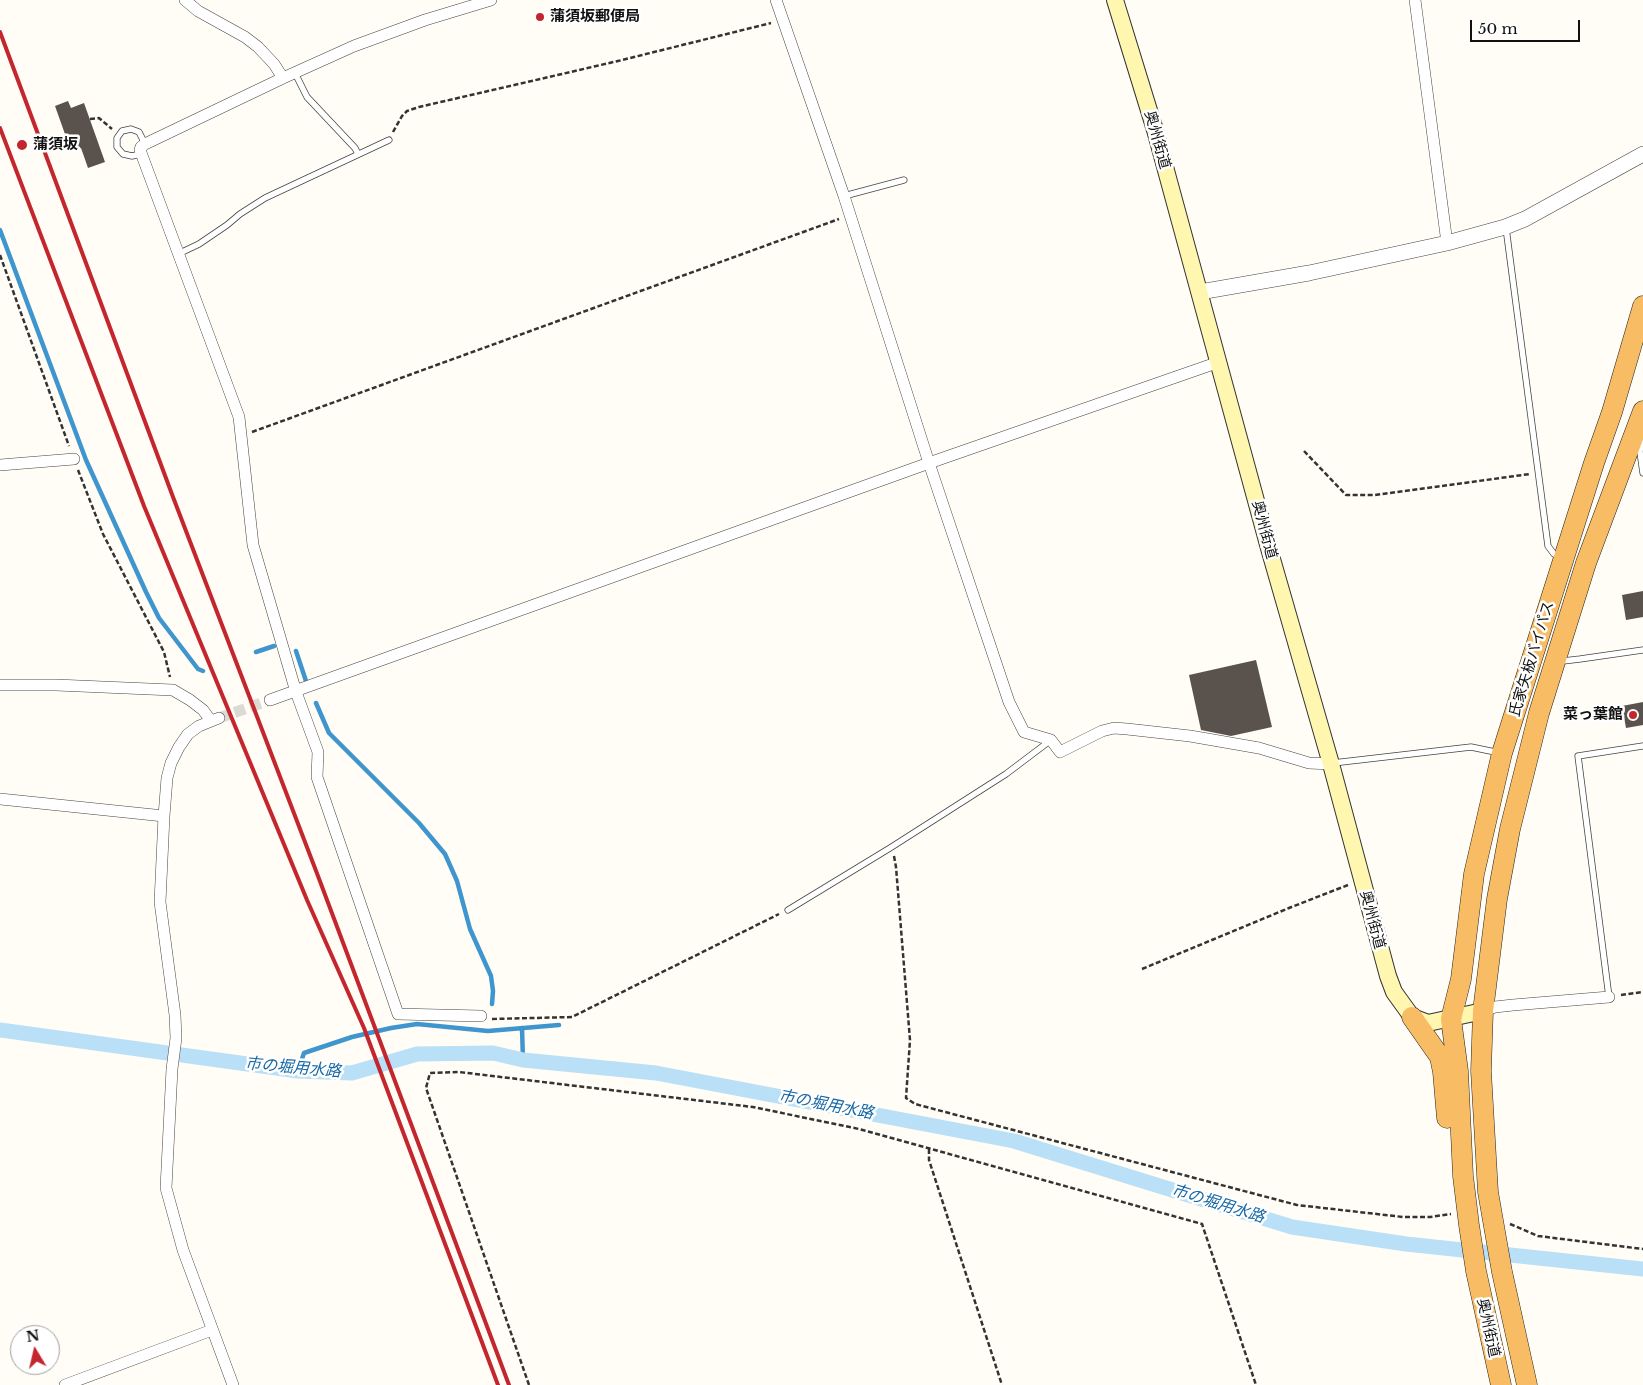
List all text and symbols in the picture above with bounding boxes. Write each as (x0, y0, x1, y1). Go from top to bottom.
place label: 蒲須坂郵便局 (550, 8, 640, 26)
scale bar (1473, 10, 1583, 42)
marker: 蒲須坂郵便局 (534, 11, 546, 23)
text: 50 m (1478, 19, 1518, 38)
street label: 奥州街道 (1140, 109, 1174, 171)
place label: 蒲須坂 (33, 136, 78, 154)
marker: 蒲須坂 (15, 138, 29, 152)
street label: 奥州街道 (1248, 499, 1280, 561)
street label: 氏家矢板バイパス (1506, 599, 1558, 719)
place label: 菜っ葉館 (1563, 706, 1623, 724)
marker: 菜っ葉館 (1627, 709, 1639, 721)
street label: 奥州街道 (1356, 889, 1388, 951)
water label: 市の堀用水路 (244, 1054, 342, 1082)
water label: 市の堀用水路 (777, 1086, 875, 1124)
water label: 市の堀用水路 (1169, 1181, 1267, 1227)
street label: 奥州街道 (1473, 1297, 1503, 1359)
north arrow (10, 1325, 60, 1375)
text: N (25, 1326, 41, 1346)

